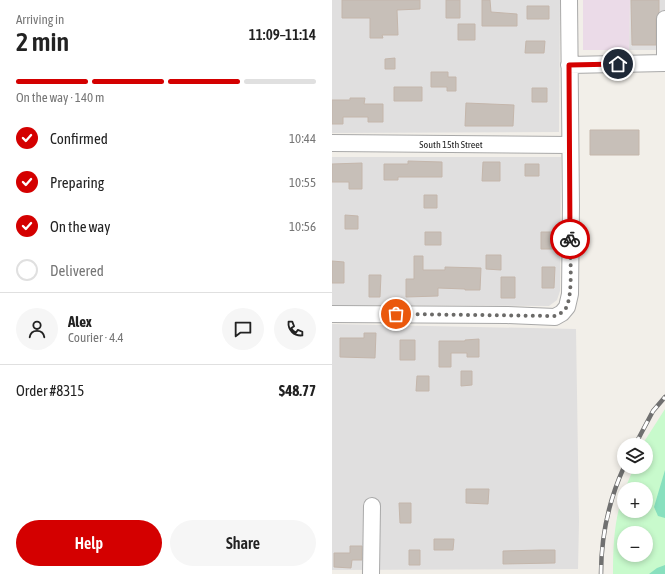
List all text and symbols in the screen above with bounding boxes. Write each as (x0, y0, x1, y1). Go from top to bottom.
text: Arriving in (16, 12, 64, 27)
text: 11:09–11:14 (249, 26, 316, 43)
text: 2 min (16, 27, 69, 57)
pin (601, 47, 635, 81)
icon: home (607, 53, 629, 75)
text: On the way · 140 m (16, 90, 104, 105)
icon: check (16, 127, 38, 149)
text: Confirmed (50, 130, 108, 147)
text: 10:44 (289, 131, 316, 146)
street label: South 15th Street (419, 139, 483, 150)
icon: check (16, 171, 38, 193)
text: Preparing (50, 174, 104, 191)
text: 10:55 (289, 175, 316, 190)
icon: check (16, 215, 38, 237)
text: On the way (50, 218, 111, 235)
text: 10:56 (289, 219, 316, 234)
courier (550, 219, 590, 259)
icon: bike (559, 228, 581, 250)
text: Delivered (50, 262, 104, 279)
pin (379, 297, 413, 331)
icon: bag (385, 303, 407, 325)
button: person (16, 308, 58, 350)
button: chat (222, 308, 264, 350)
button: phone (274, 308, 316, 350)
text: Alex (68, 313, 92, 330)
text: Courier · 4.4 (68, 330, 124, 345)
text: Order #8315 (16, 382, 84, 399)
text: $48.77 (279, 382, 316, 399)
map controls (617, 438, 653, 562)
button: layers (617, 438, 653, 474)
button: + (617, 482, 653, 518)
button: Help (16, 520, 162, 566)
button: Share (170, 520, 316, 566)
button: − (617, 526, 653, 562)

